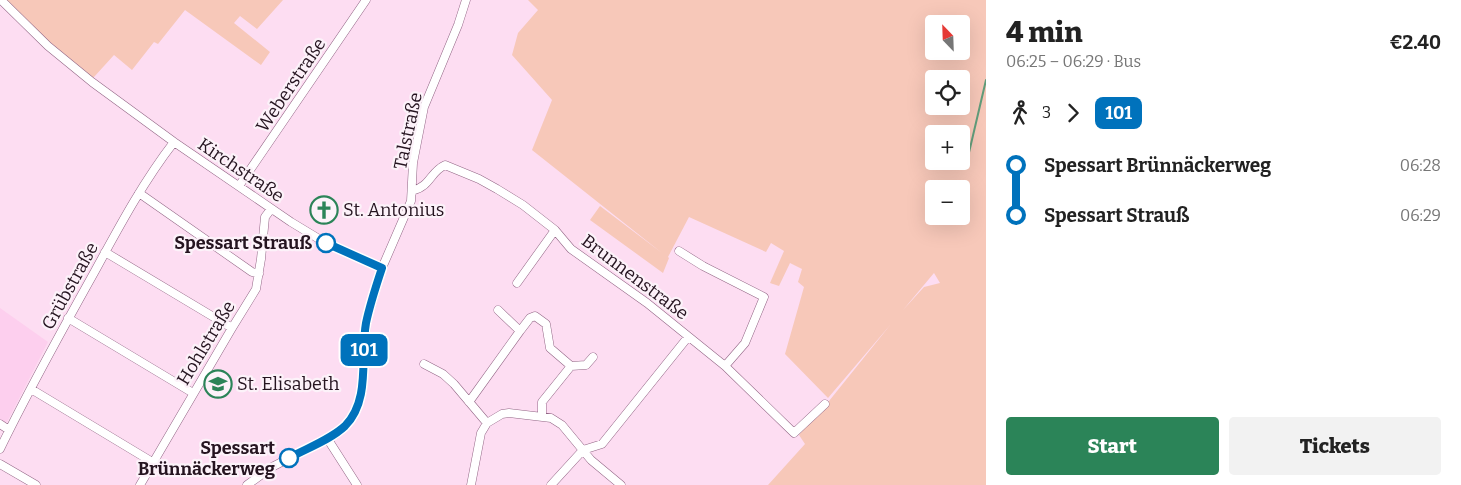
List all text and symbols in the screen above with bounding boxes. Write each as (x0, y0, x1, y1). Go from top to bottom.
north arrow (925, 15, 970, 60)
map controls (925, 15, 970, 225)
text: 4 min (1006, 16, 1082, 49)
text: €2.40 (1390, 31, 1441, 54)
street label: Weberstraße (251, 34, 331, 136)
text: 06:25 – 06:29 · Bus (1006, 52, 1141, 71)
button: locate (925, 70, 970, 115)
street label: Talstraße (389, 90, 427, 172)
icon: walk (1006, 99, 1034, 127)
icon: forward (1059, 99, 1087, 127)
text: 101 (1105, 102, 1132, 124)
text: 3 (1042, 103, 1051, 122)
button: + (925, 125, 970, 170)
street label: Kirchstraße (194, 133, 288, 207)
text: Spessart Brünnäckerweg (1044, 154, 1271, 177)
text: 06:28 (1400, 156, 1441, 175)
button: − (925, 180, 970, 225)
church icon: St. Antonius (309, 195, 339, 225)
place label: St. Antonius (343, 199, 444, 221)
text: Spessart Strauß (1044, 204, 1189, 227)
text: 06:29 (1400, 206, 1441, 225)
street label: Brunnenstraße (577, 230, 693, 324)
place label: Spessart Strauß (174, 232, 312, 254)
marker: Spessart Strauß (316, 233, 336, 253)
street label: Grübstraße (37, 238, 103, 334)
street label: Hohlstraße (172, 297, 240, 389)
line badge: 101 (335, 334, 393, 366)
text: 101 (351, 339, 377, 361)
school or university icon: St. Elisabeth (203, 369, 233, 399)
place label: St. Elisabeth (237, 373, 339, 395)
button: Start (1006, 417, 1219, 475)
button: Tickets (1229, 417, 1441, 475)
place label: Spessart Brünnäckerweg (138, 437, 276, 480)
marker: Spessart Brünnäckerweg (279, 448, 299, 468)

